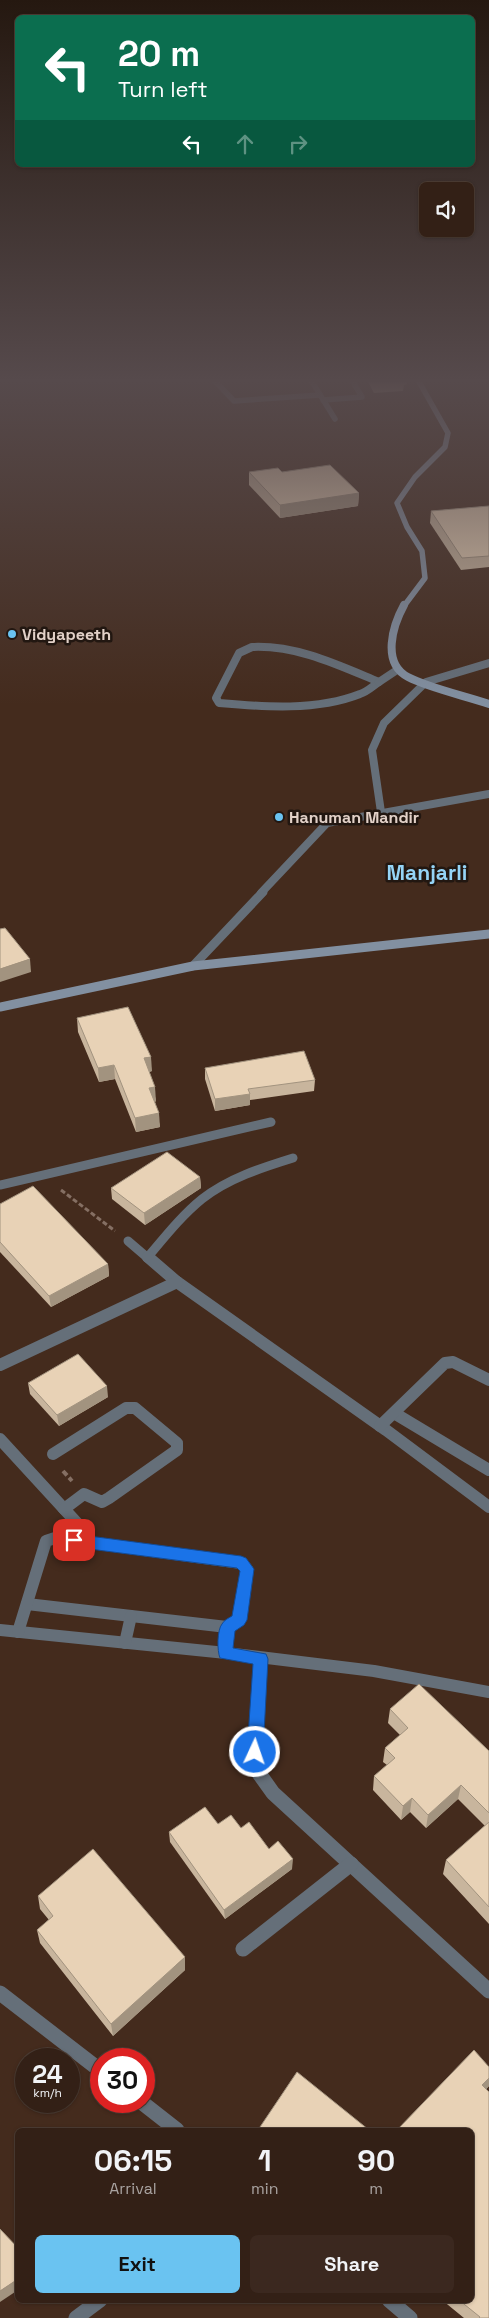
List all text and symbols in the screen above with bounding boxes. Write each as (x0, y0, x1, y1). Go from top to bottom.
text: 20 m (118, 32, 200, 76)
icon: left (35, 35, 100, 100)
text: Turn left (118, 75, 208, 103)
icon: left (178, 130, 206, 158)
icon: ahead (231, 130, 259, 158)
icon: right (284, 130, 312, 158)
map controls (419, 182, 474, 237)
button: sound (419, 182, 474, 237)
place label: Vidyapeeth (22, 624, 111, 645)
marker: Vidyapeeth (6, 628, 18, 640)
place label: Hanuman Mandir (289, 807, 419, 828)
marker: Hanuman Mandir (273, 811, 285, 823)
district label: Manjarli (387, 859, 467, 886)
pin (53, 1519, 95, 1561)
icon: arrive (60, 1526, 88, 1554)
position arrow (228, 1725, 280, 1777)
speed limit sign: 30 (90, 2048, 155, 2113)
text: 24 (32, 2058, 63, 2090)
text: km/h (33, 2085, 62, 2101)
text: 06:15 (94, 2141, 172, 2180)
text: 1 (258, 2141, 272, 2180)
text: 90 (357, 2141, 395, 2180)
text: Arrival (109, 2178, 157, 2199)
text: min (251, 2178, 278, 2199)
text: m (369, 2178, 383, 2199)
button: Exit (35, 2235, 240, 2293)
button: Share (250, 2235, 454, 2293)

